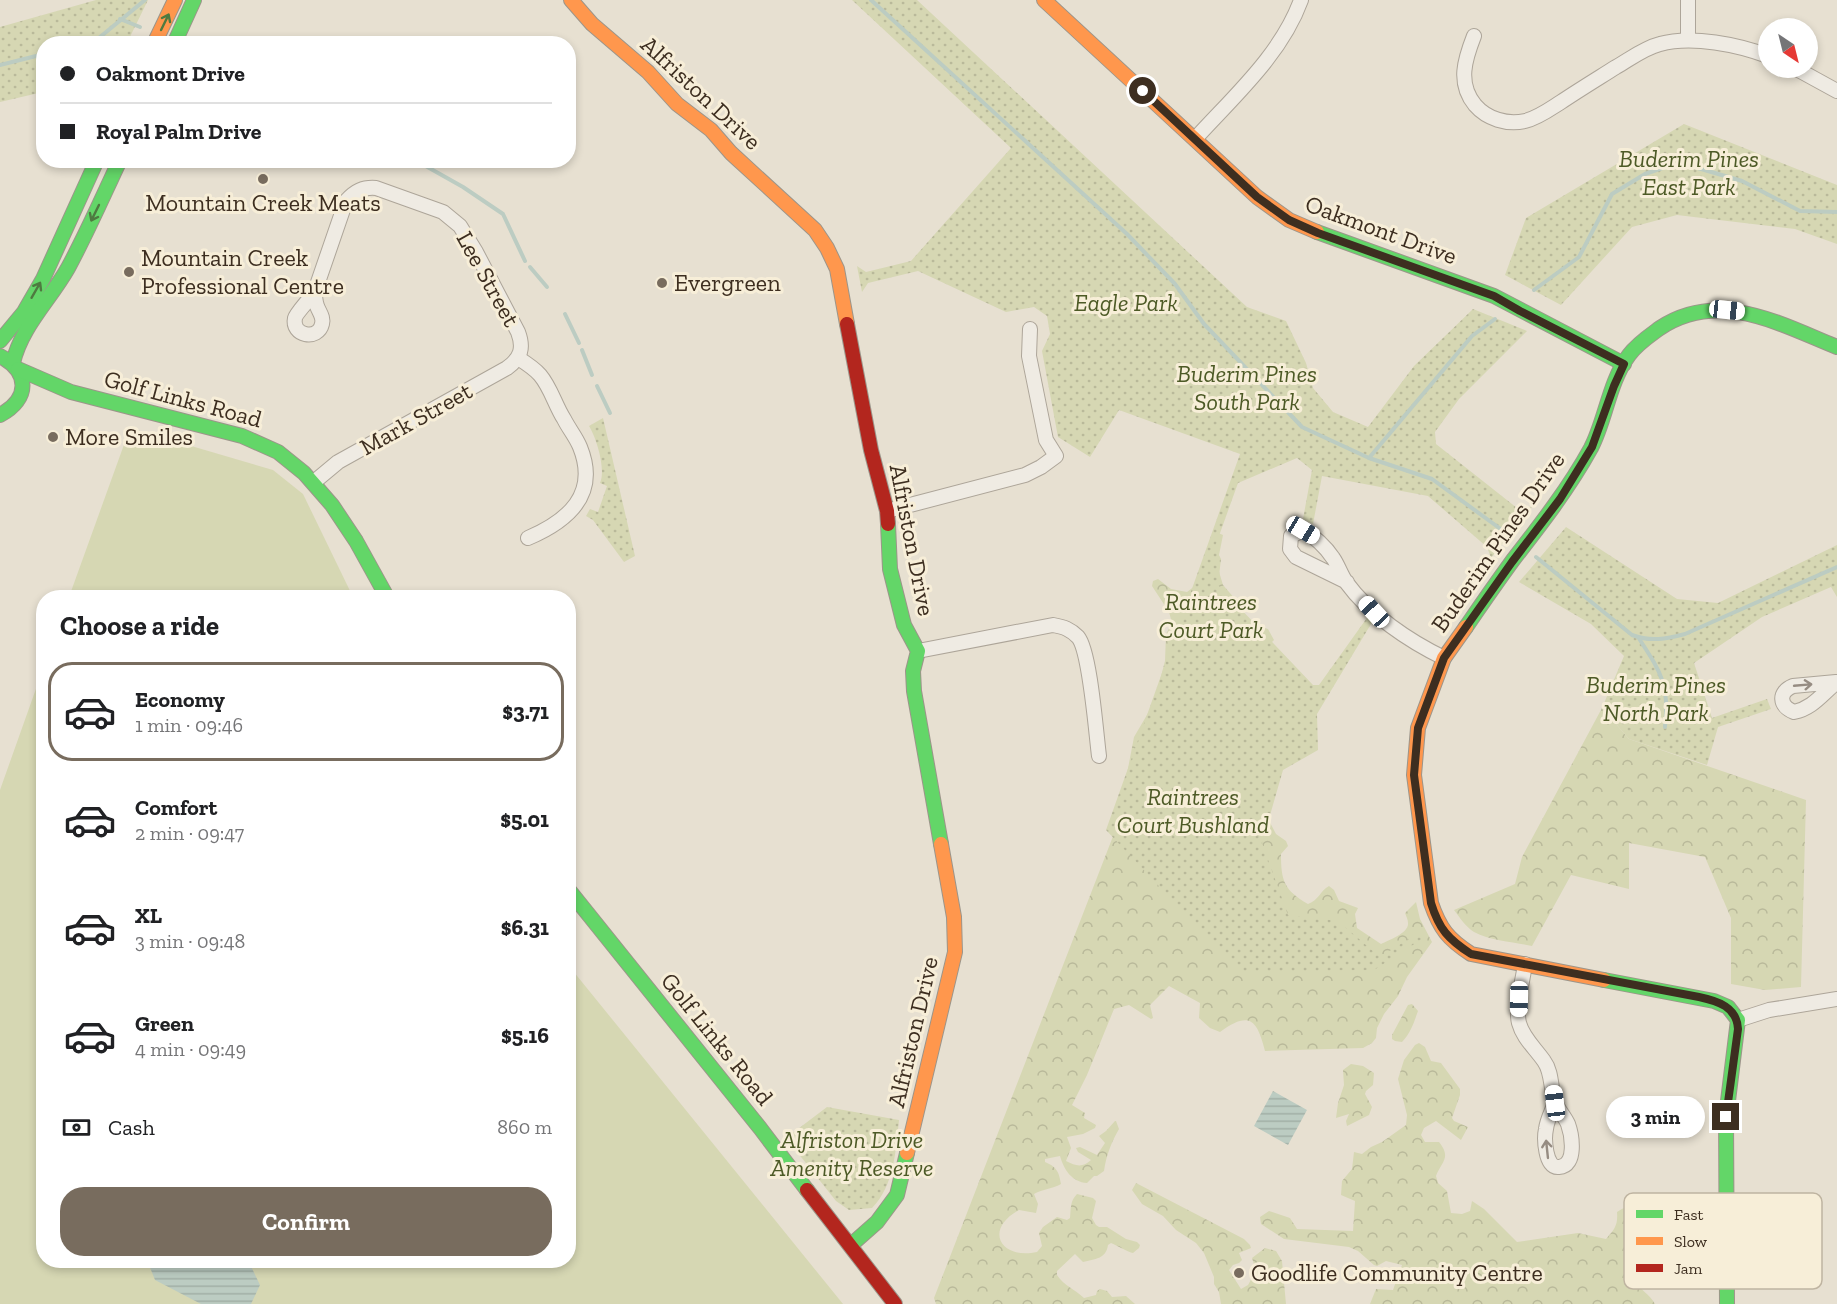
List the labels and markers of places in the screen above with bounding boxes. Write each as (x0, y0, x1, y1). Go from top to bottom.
marker: Mountain Creek Meats (256, 172, 270, 186)
place label: Mountain Creek Meats (145, 188, 381, 217)
place label: Mountain Creek Professional Centre (141, 243, 344, 300)
marker: Mountain Creek Professional Centre (122, 265, 136, 279)
place label: Evergreen (674, 268, 781, 297)
marker: Evergreen (655, 276, 669, 290)
place label: More Smiles (65, 422, 193, 451)
marker: More Smiles (46, 430, 60, 444)
place label: Goodlife Community Centre (1251, 1258, 1543, 1287)
marker: Goodlife Community Centre (1232, 1266, 1246, 1280)

